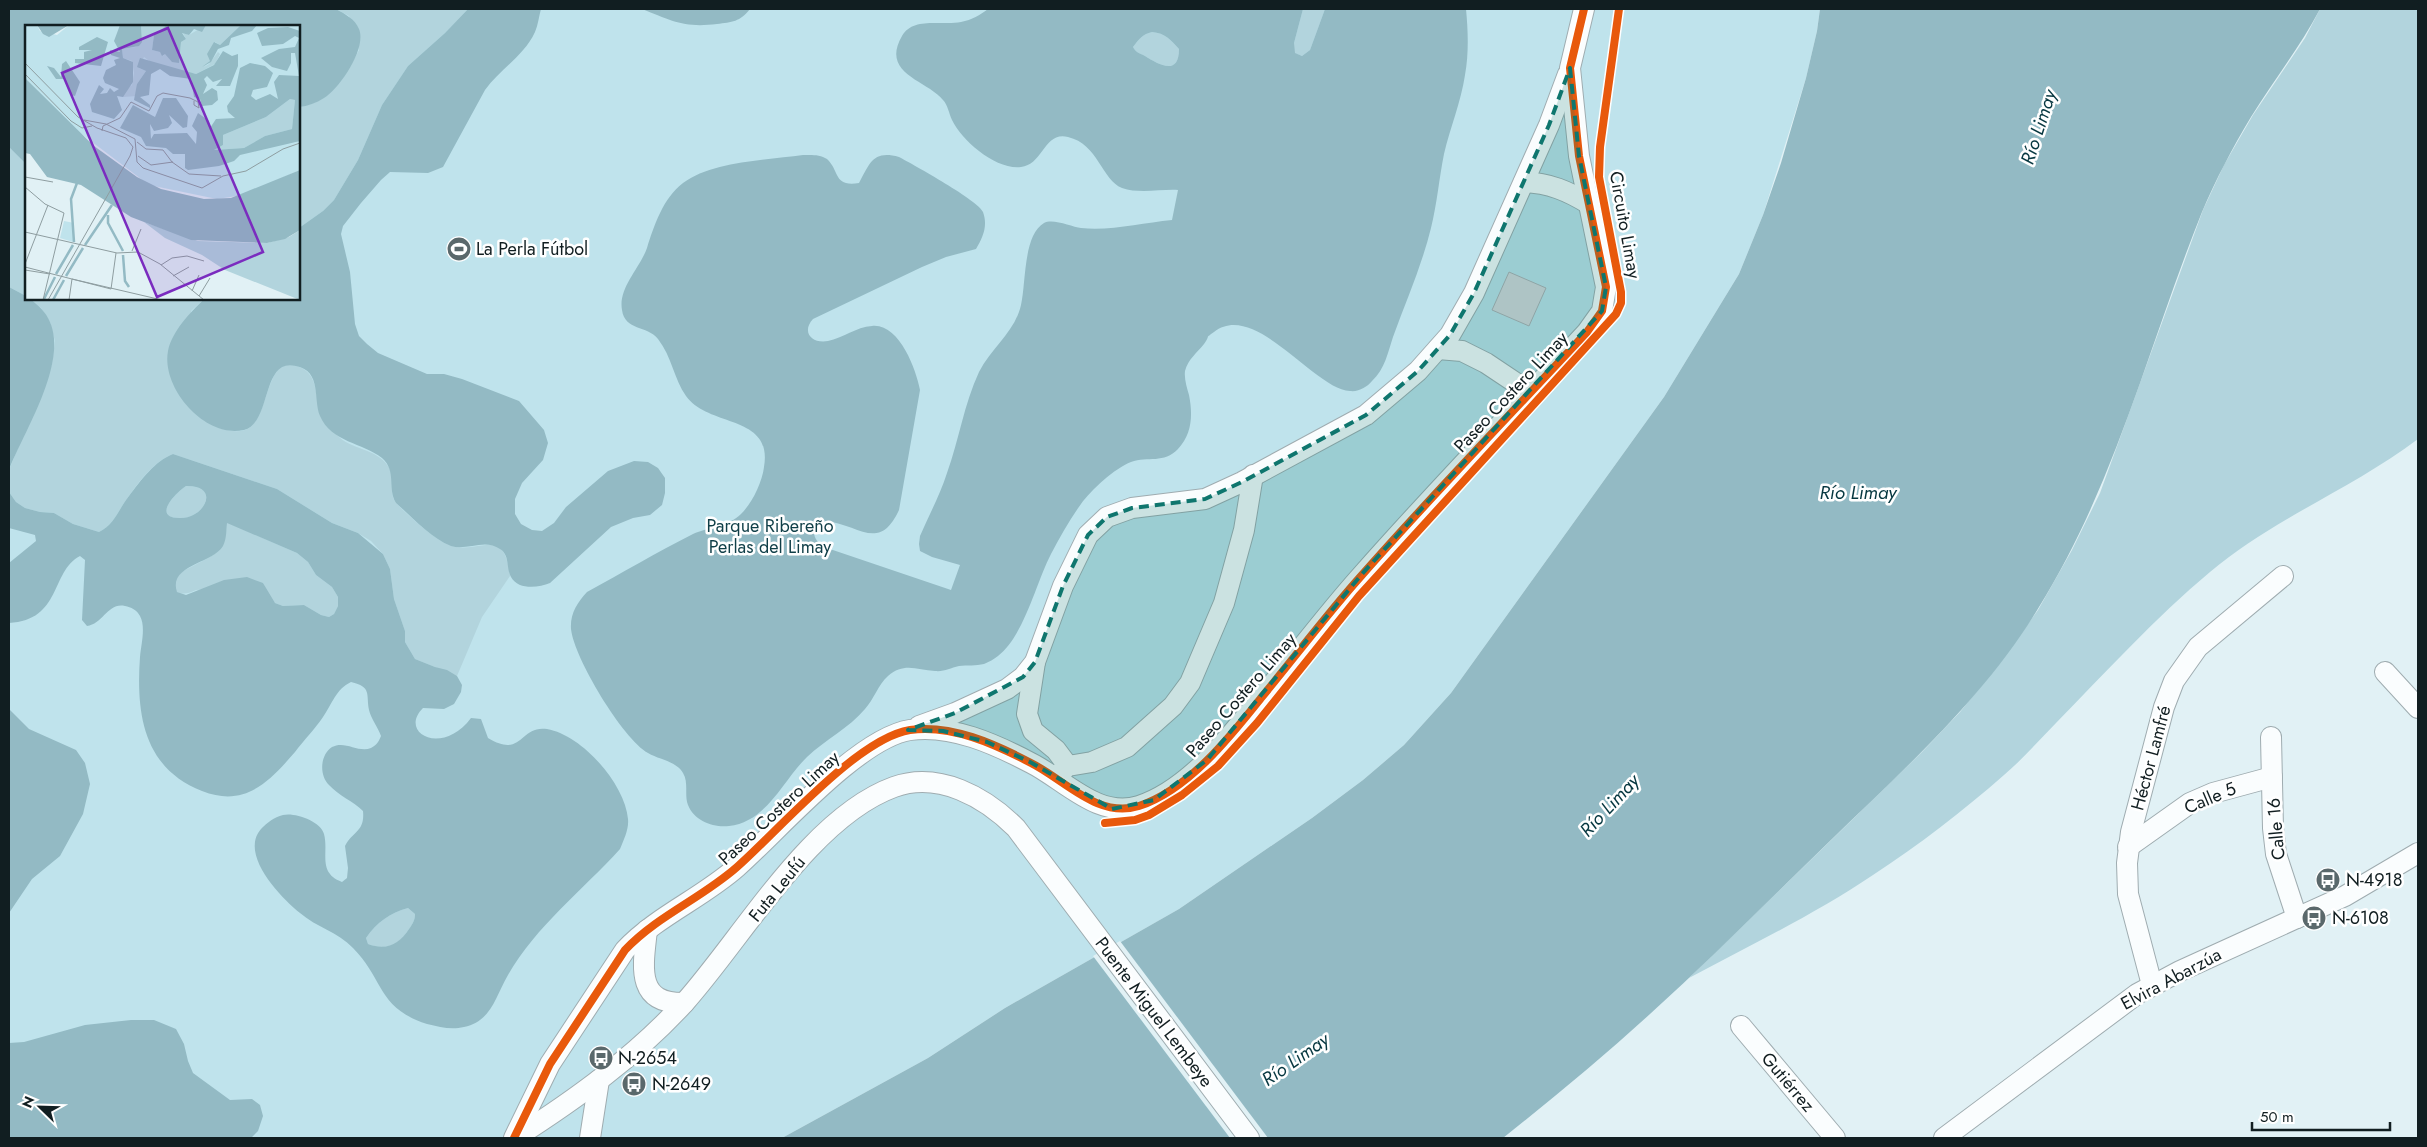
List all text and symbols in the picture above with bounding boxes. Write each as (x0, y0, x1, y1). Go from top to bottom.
inset map (25, 25, 300, 300)
water label: Río Limay (2014, 85, 2064, 168)
street label: Circuito Limay (1603, 169, 1647, 281)
sports icon: La Perla Fútbol (446, 236, 472, 262)
place label: La Perla Fútbol (476, 236, 588, 262)
street label: Paseo Costero Limay (1448, 326, 1574, 458)
water label: Río Limay (1820, 479, 1898, 506)
park label: Parque Ribereño Perlas del Limay (706, 513, 834, 560)
street label: Paseo Costero Limay (1180, 627, 1302, 763)
street label: Héctor Lamfré (2125, 703, 2177, 813)
street label: Paseo Costero Limay (713, 745, 845, 871)
water label: Río Limay (1573, 767, 1647, 843)
street label: Calle 5 (2180, 775, 2240, 821)
street label: Calle 16 (2260, 797, 2292, 861)
street label: Futa Leufú (742, 851, 812, 927)
bus stop icon: N-4918 (2315, 867, 2341, 893)
place label: N-4918 (2346, 867, 2403, 893)
bus stop icon: N-6108 (2301, 905, 2327, 931)
place label: N-6108 (2332, 905, 2389, 931)
street label: Puente Miguel Lembeye (1089, 931, 1219, 1093)
street label: Elvira Abarzúa (2116, 942, 2226, 1016)
water label: Río Limay (1256, 1025, 1336, 1093)
bus stop icon: N-2654 (588, 1045, 614, 1071)
place label: N-2654 (618, 1045, 677, 1071)
street label: Gutiérrez (1755, 1046, 1821, 1118)
bus stop icon: N-2649 (621, 1071, 647, 1097)
place label: N-2649 (652, 1071, 711, 1097)
north arrow (15, 1082, 65, 1132)
text: N (17, 1093, 39, 1111)
scale bar (2252, 1100, 2390, 1132)
text: 50 m (2260, 1106, 2294, 1128)

